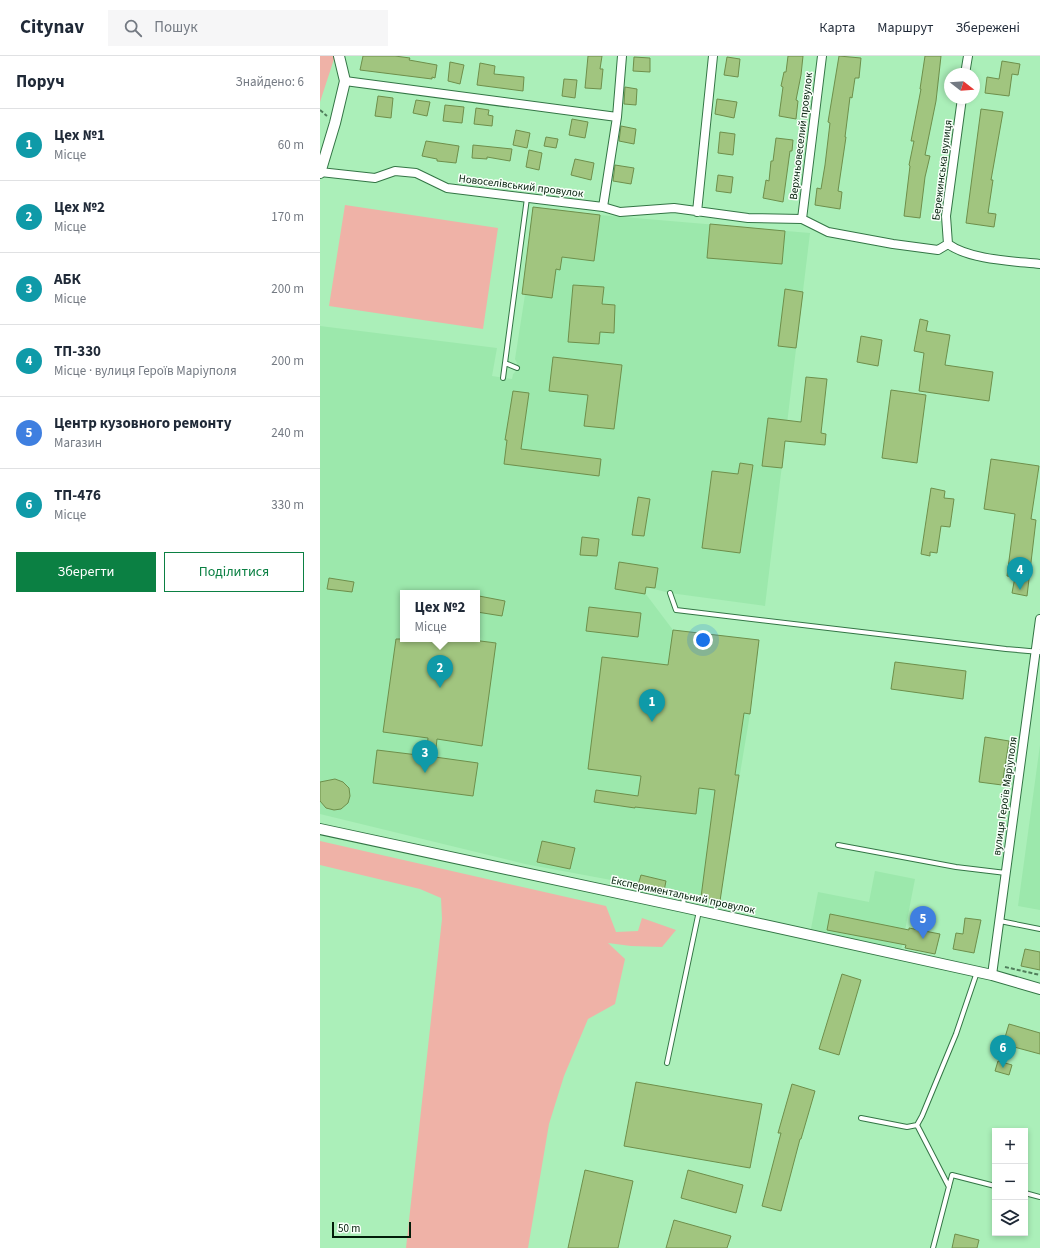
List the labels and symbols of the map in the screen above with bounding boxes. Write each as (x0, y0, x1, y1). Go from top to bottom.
north arrow (944, 68, 980, 104)
street label: Верхньовеселий провулок (786, 71, 816, 200)
street label: Бережинська вулиця (928, 119, 956, 221)
street label: Новоселівський провулок (458, 171, 585, 201)
pin: 4 (1007, 557, 1033, 590)
your location (693, 630, 713, 650)
pin: 2 (427, 655, 453, 688)
pin: 1 (639, 689, 665, 722)
street label: вулиця Героїв Маріуполя (989, 736, 1021, 856)
pin: 3 (412, 740, 438, 773)
street label: Експериментальний провулок (610, 872, 757, 918)
pin: 5 (910, 906, 936, 939)
pin: 6 (990, 1035, 1016, 1068)
scale bar (332, 1220, 411, 1239)

